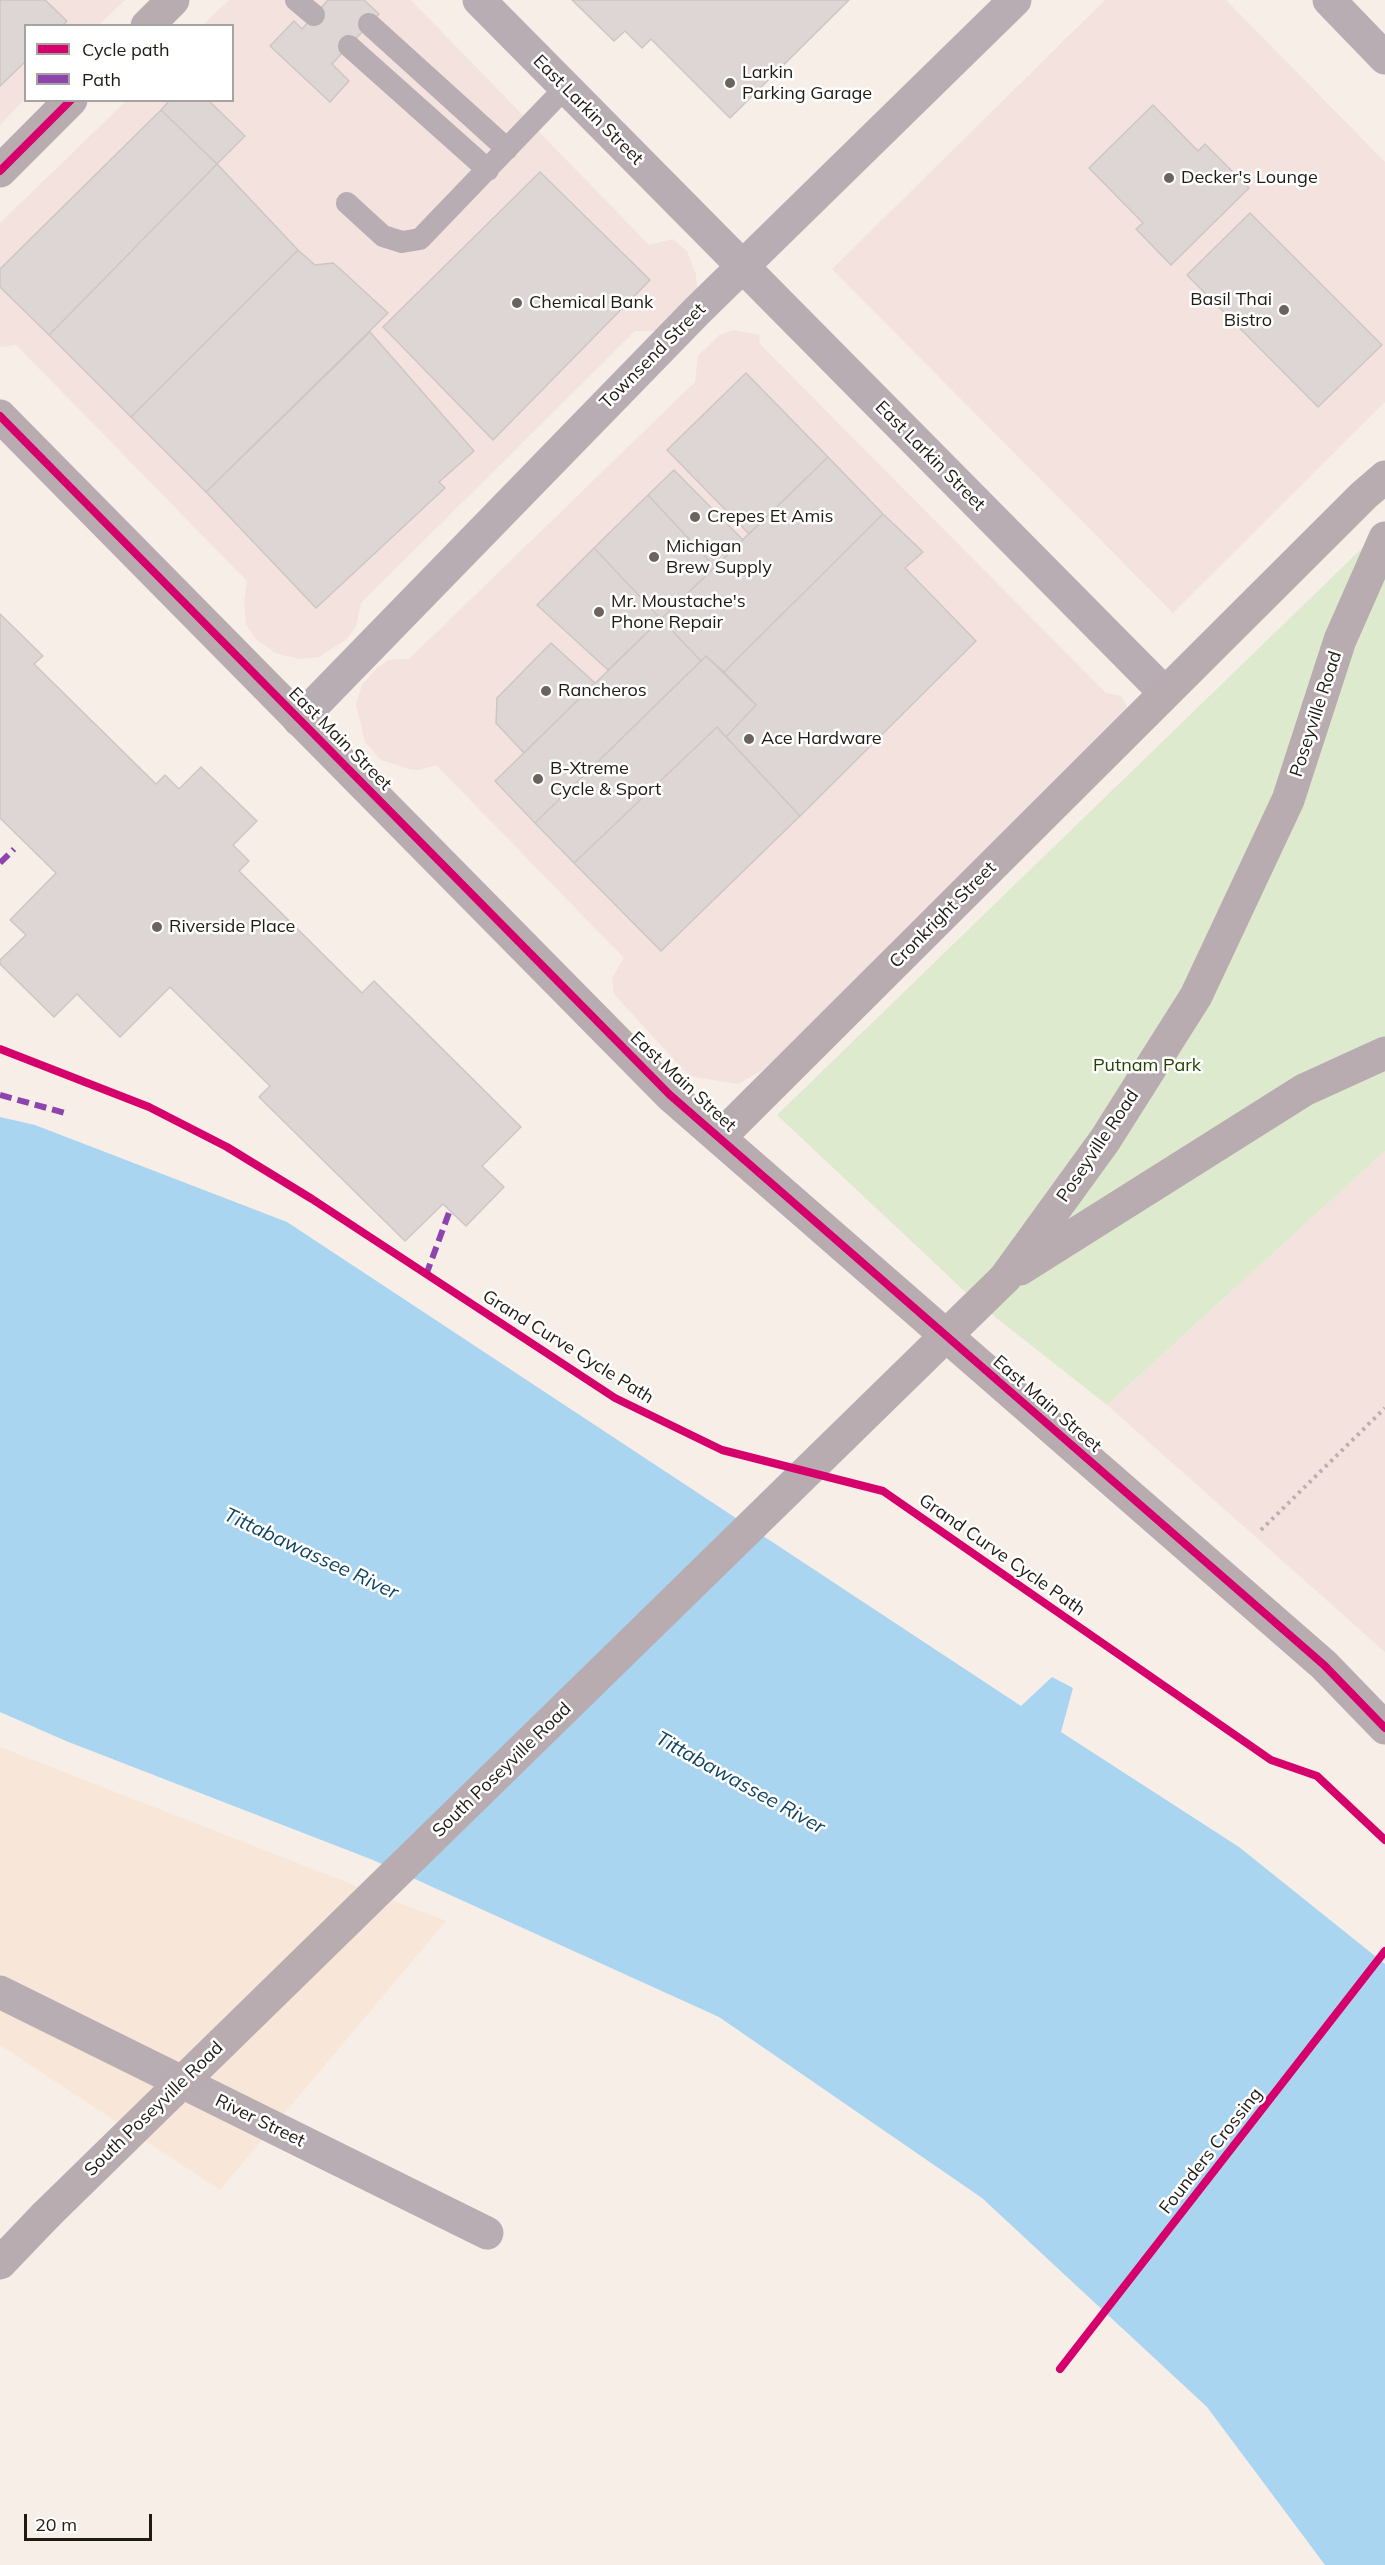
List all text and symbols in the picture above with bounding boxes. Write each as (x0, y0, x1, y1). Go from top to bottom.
legend (24, 24, 234, 102)
text: Cycle path (82, 38, 169, 61)
street label: East Larkin Street (528, 50, 648, 170)
place label: Larkin Parking Garage (742, 62, 872, 104)
text: Path (82, 68, 121, 91)
marker: Larkin Parking Garage (723, 76, 737, 90)
place label: Decker's Lounge (1181, 167, 1318, 189)
marker: Decker's Lounge (1162, 171, 1176, 185)
place label: Basil Thai Bistro (1190, 289, 1272, 332)
place label: Chemical Bank (529, 292, 653, 314)
marker: Chemical Bank (510, 296, 524, 310)
street label: Townsend Street (596, 299, 710, 413)
marker: Basil Thai Bistro (1277, 303, 1291, 317)
street label: East Larkin Street (870, 396, 990, 516)
place label: Crepes Et Amis (707, 506, 833, 528)
marker: Crepes Et Amis (688, 510, 702, 524)
place label: Michigan Brew Supply (666, 536, 772, 578)
marker: Michigan Brew Supply (647, 550, 661, 564)
place label: Mr. Moustache's Phone Repair (611, 591, 746, 634)
marker: Mr. Moustache's Phone Repair (592, 605, 606, 619)
street label: Poseyville Road (1285, 648, 1347, 780)
place label: Rancheros (558, 680, 647, 702)
street label: East Main Street (284, 683, 396, 795)
marker: Rancheros (539, 684, 553, 698)
place label: Ace Hardware (761, 728, 882, 750)
marker: Ace Hardware (742, 732, 756, 746)
place label: B-Xtreme Cycle & Sport (550, 758, 661, 800)
marker: B-Xtreme Cycle & Sport (531, 772, 545, 786)
street label: Cronkright Street (885, 857, 1001, 973)
place label: Riverside Place (169, 916, 295, 938)
marker: Riverside Place (150, 920, 164, 934)
street label: East Main Street (626, 1028, 740, 1136)
park label: Putnam Park (1093, 1055, 1201, 1077)
street label: Poseyville Road (1052, 1086, 1144, 1206)
street label: Grand Curve Cycle Path (478, 1285, 658, 1409)
street label: East Main Street (988, 1351, 1106, 1457)
street label: Grand Curve Cycle Path (915, 1489, 1089, 1621)
water label: Tittabawassee River (220, 1503, 402, 1605)
street label: South Poseyville Road (428, 1698, 576, 1842)
water label: Tittabawassee River (651, 1727, 829, 1839)
street label: South Poseyville Road (80, 2037, 228, 2181)
street label: Founders Crossing (1155, 2084, 1267, 2218)
street label: River Street (212, 2090, 308, 2152)
scale bar (27, 2502, 154, 2540)
text: 20 m (35, 2513, 77, 2536)

